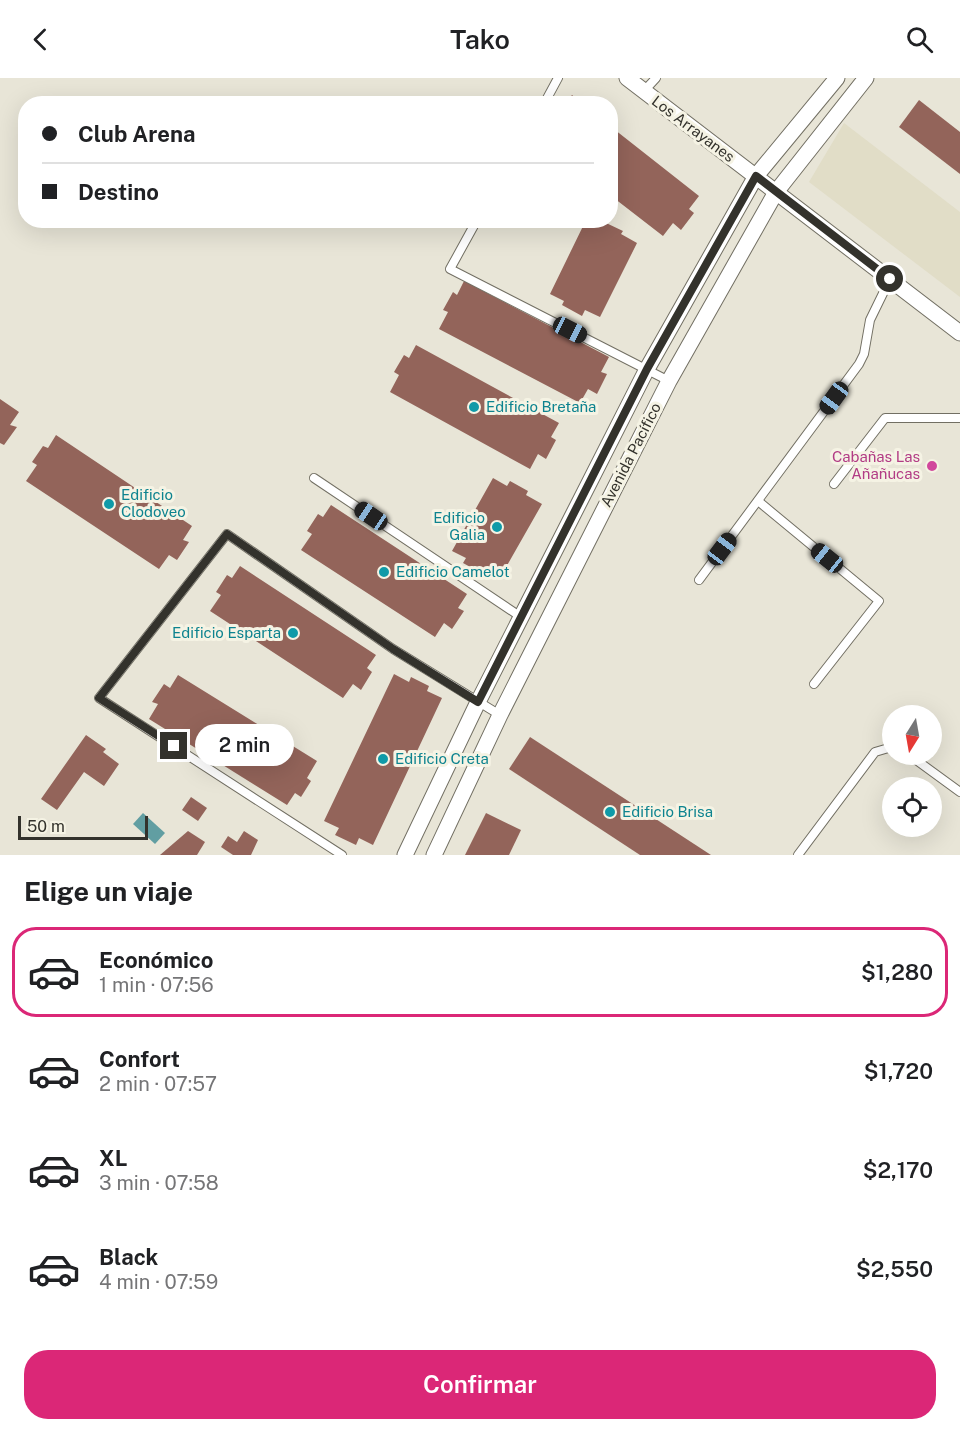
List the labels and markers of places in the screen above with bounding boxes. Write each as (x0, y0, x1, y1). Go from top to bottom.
place label: Edificio Bretaña (486, 398, 596, 415)
marker: Edificio Bretaña (467, 400, 481, 414)
place label: Cabañas Las Añañucas (832, 448, 920, 482)
marker: Cabañas Las Añañucas (925, 459, 939, 473)
place label: Edificio Clodoveo (121, 486, 186, 520)
marker: Edificio Clodoveo (102, 497, 116, 511)
place label: Edificio Galia (433, 509, 485, 543)
marker: Edificio Galia (490, 520, 504, 534)
place label: Edificio Camelot (396, 563, 510, 580)
marker: Edificio Camelot (377, 565, 391, 579)
place label: Edificio Esparta (172, 624, 281, 641)
marker: Edificio Esparta (286, 626, 300, 640)
place label: Edificio Creta (395, 750, 489, 767)
marker: Edificio Creta (376, 752, 390, 766)
place label: Edificio Brisa (622, 803, 713, 820)
marker: Edificio Brisa (603, 805, 617, 819)

